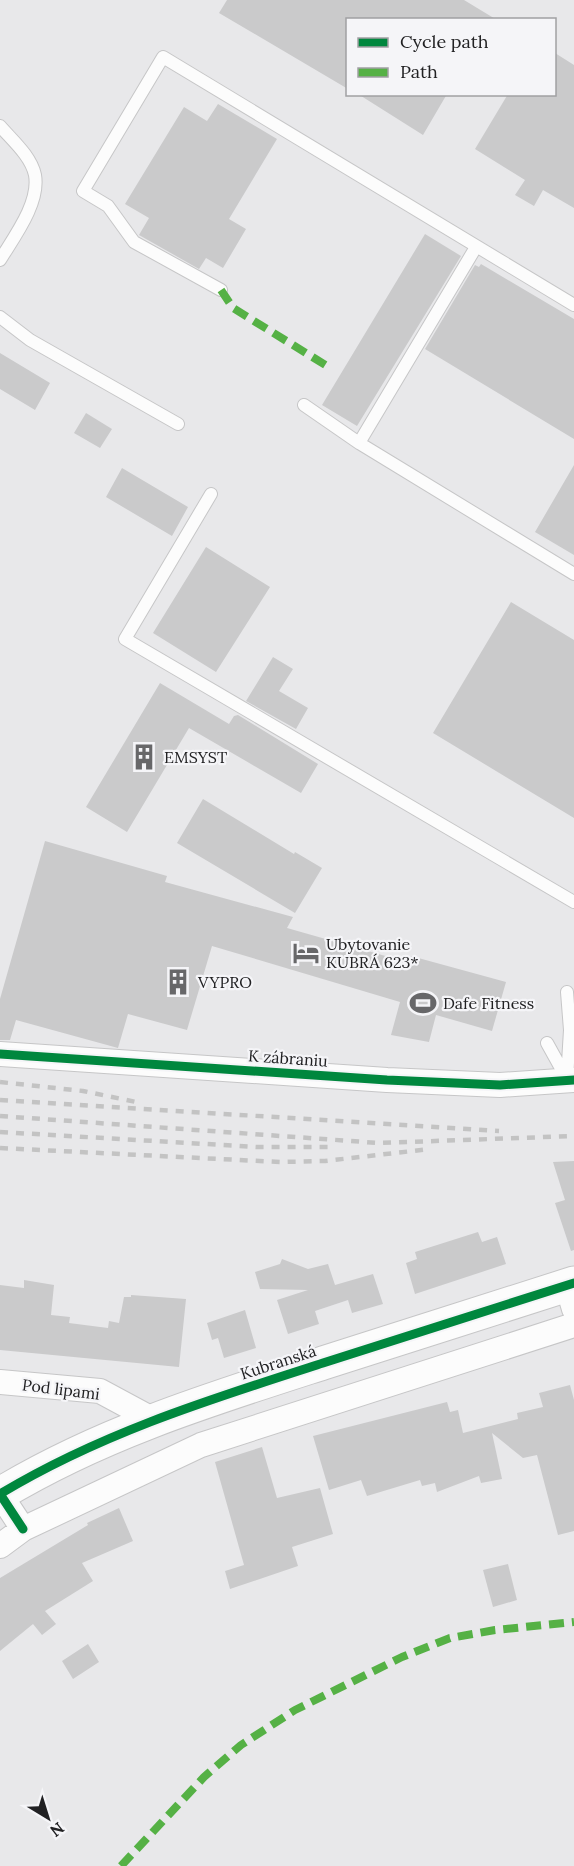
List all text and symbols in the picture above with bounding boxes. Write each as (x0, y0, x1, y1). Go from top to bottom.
legend (346, 18, 556, 96)
text: Cycle path (400, 30, 489, 53)
text: Path (400, 60, 438, 83)
building icon: EMSYST (129, 742, 159, 772)
place label: EMSYST (164, 747, 227, 767)
place label: Ubytovanie KUBRÁ 623* (326, 934, 419, 972)
hotel icon: Ubytovanie KUBRÁ 623* (291, 938, 321, 968)
building icon: VYPRO (163, 967, 193, 997)
place label: VYPRO (197, 972, 252, 992)
sports icon: Dafe Fitness (408, 988, 438, 1018)
place label: Dafe Fitness (443, 993, 534, 1013)
street label: K zábraniu (248, 1045, 329, 1071)
street label: Kubranská (237, 1340, 319, 1384)
street label: Pod lipami (21, 1374, 101, 1404)
north arrow (18, 1788, 78, 1848)
text: N (46, 1818, 68, 1842)

